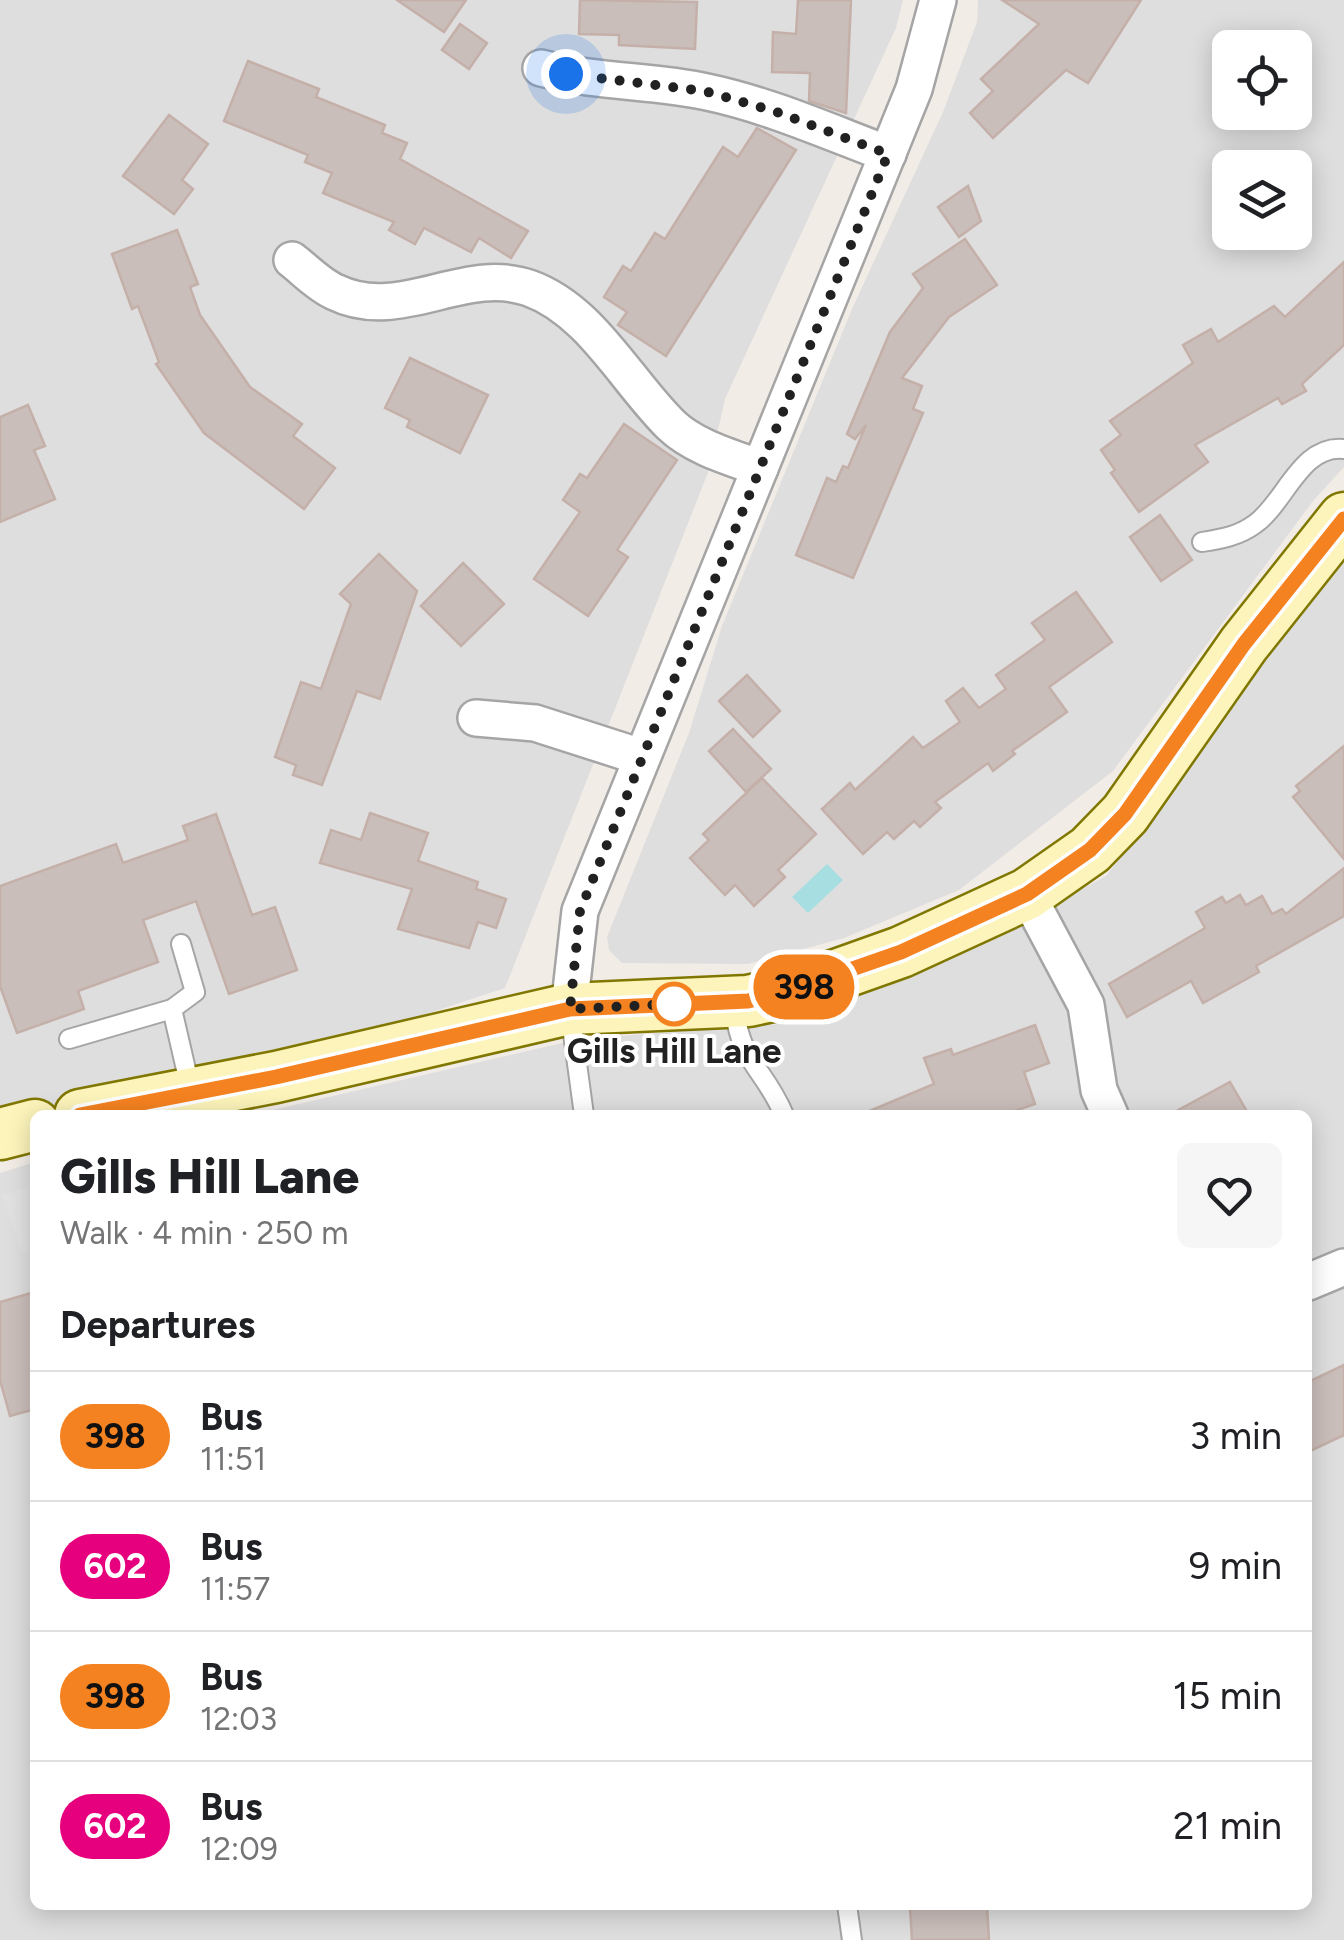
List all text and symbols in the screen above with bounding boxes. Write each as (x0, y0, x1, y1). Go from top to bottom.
map controls (1212, 30, 1312, 250)
button: locate (1212, 30, 1312, 130)
your location (541, 49, 591, 99)
button: layers (1212, 150, 1312, 250)
line badge: 398 (746, 954, 862, 1020)
text: 398 (773, 966, 835, 1008)
marker: Gills Hill Lane (653, 983, 695, 1025)
place label: Gills Hill Lane (567, 1030, 781, 1072)
button: heart (1177, 1143, 1282, 1248)
text: Gills Hill Lane (60, 1147, 359, 1205)
text: Walk · 4 min · 250 m (60, 1214, 348, 1252)
text: Departures (60, 1302, 255, 1348)
text: Bus (200, 1394, 263, 1440)
text: 3 min (1190, 1413, 1282, 1459)
text: 398 (84, 1415, 146, 1457)
text: 11:51 (200, 1440, 266, 1478)
text: Bus (200, 1524, 263, 1570)
text: 9 min (1189, 1543, 1282, 1589)
text: 602 (83, 1545, 147, 1587)
text: 11:57 (200, 1570, 270, 1608)
text: Bus (200, 1654, 263, 1700)
text: 15 min (1173, 1673, 1282, 1719)
text: 398 (84, 1675, 146, 1717)
text: 12:03 (200, 1700, 277, 1738)
text: Bus (200, 1784, 263, 1830)
text: 21 min (1173, 1803, 1282, 1849)
text: 602 (83, 1805, 147, 1847)
text: 12:09 (200, 1830, 278, 1868)

